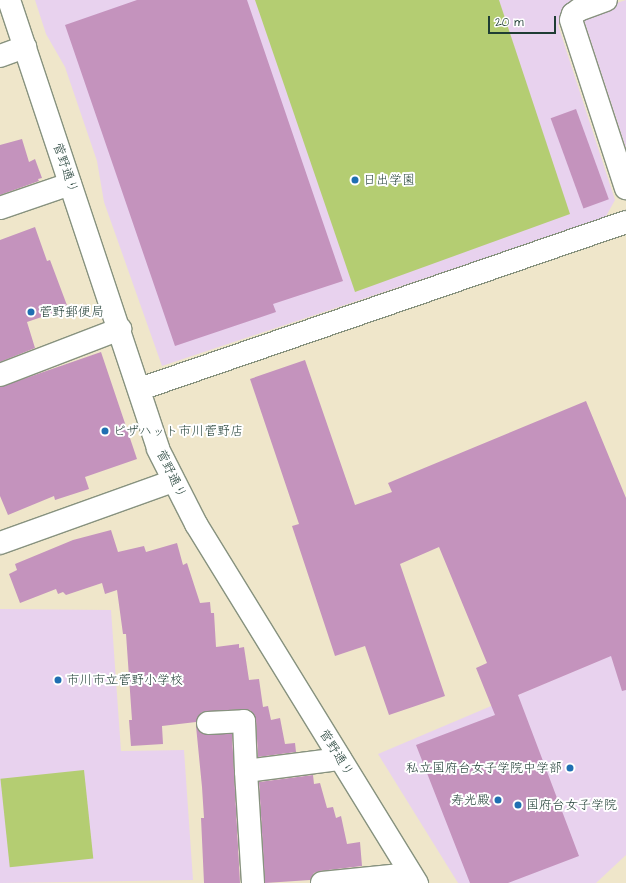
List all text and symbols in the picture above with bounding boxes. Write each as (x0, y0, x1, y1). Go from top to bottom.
scale bar (490, 8, 558, 34)
text: 20 m (495, 14, 524, 31)
street label: 菅野通り (49, 141, 81, 195)
place label: 日出学園 (363, 172, 415, 188)
marker: 日出学園 (350, 175, 360, 185)
place label: 菅野郵便局 (39, 304, 104, 320)
marker: 菅野郵便局 (26, 307, 36, 317)
place label: ピザハット市川菅野店 (113, 423, 243, 439)
marker: ピザハット市川菅野店 (100, 426, 110, 436)
street label: 菅野通り (153, 447, 189, 501)
place label: 市川市立菅野小学校 (66, 672, 183, 688)
marker: 市川市立菅野小学校 (53, 675, 63, 685)
street label: 菅野通り (316, 727, 356, 779)
place label: 私立国府台女子学院中学部 (406, 760, 562, 776)
marker: 私立国府台女子学院中学部 (565, 763, 575, 773)
place label: 寿光殿 (451, 792, 490, 808)
marker: 寿光殿 (493, 795, 503, 805)
place label: 国府台女子学院 (526, 797, 617, 813)
marker: 国府台女子学院 (513, 800, 523, 810)

